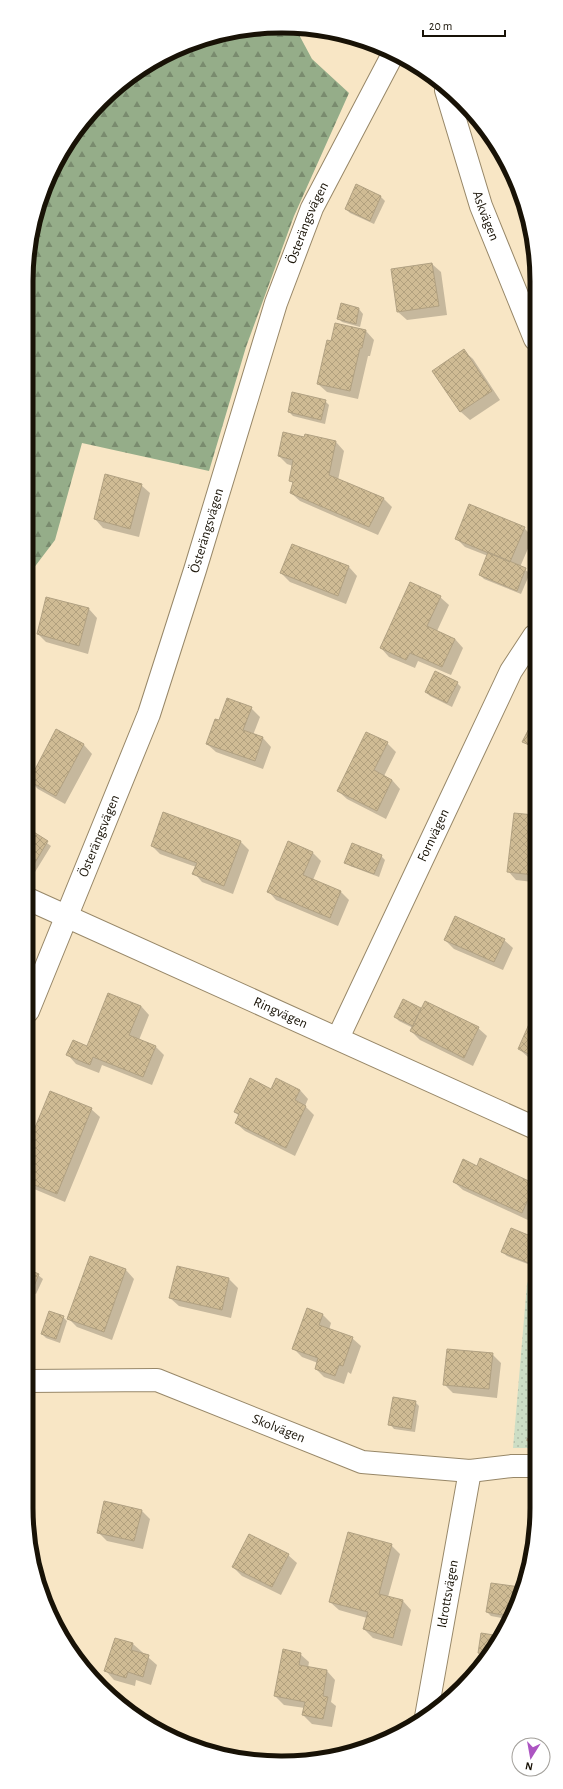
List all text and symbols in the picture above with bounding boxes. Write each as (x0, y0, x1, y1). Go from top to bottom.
scale bar (423, 12, 505, 38)
text: 20 m (429, 20, 452, 32)
street label: Österängsvägen (282, 180, 331, 266)
street label: Askvägen (470, 189, 501, 243)
street label: Österängsvägen (185, 487, 226, 575)
street label: Österängsvägen (74, 793, 122, 879)
street label: Fornvägen (415, 807, 452, 864)
street label: Ringvägen (251, 995, 310, 1031)
street label: Skolvägen (250, 1412, 307, 1445)
street label: Idrottsvägen (435, 1559, 461, 1629)
north arrow (511, 1737, 551, 1777)
text: N (524, 1760, 534, 1772)

